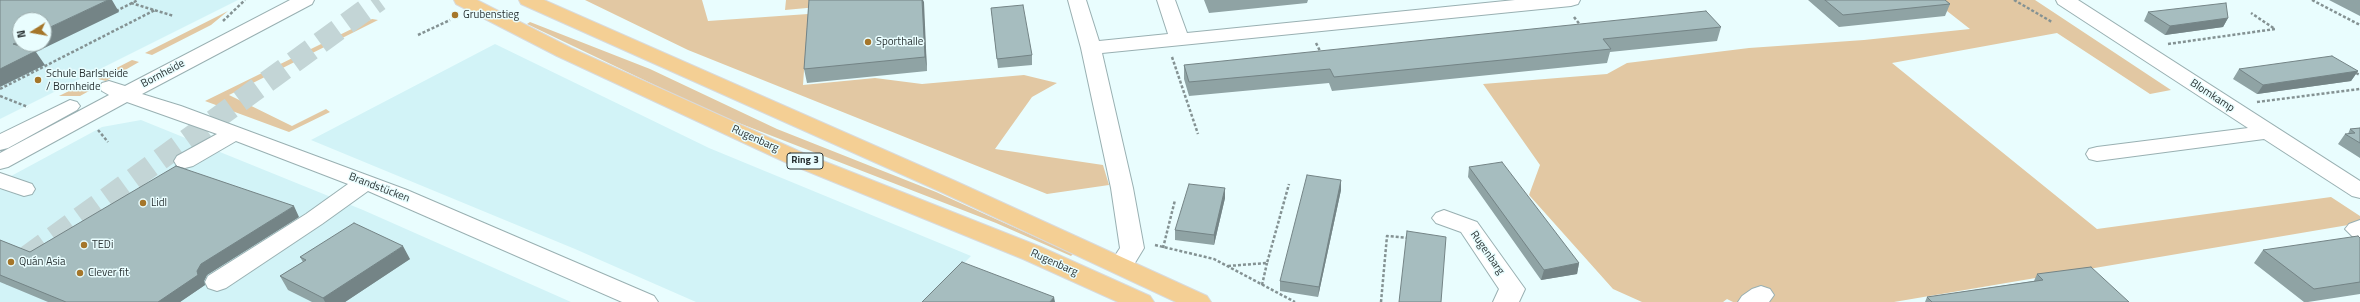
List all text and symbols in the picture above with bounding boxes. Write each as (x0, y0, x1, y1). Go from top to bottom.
place label: Grubenstieg (463, 8, 519, 22)
marker: Grubenstieg (450, 10, 460, 20)
north arrow (12, 12, 52, 52)
text: N (13, 29, 30, 39)
place label: Sporthalle (876, 35, 923, 49)
marker: Sporthalle (863, 37, 873, 47)
street label: Bornheide (139, 57, 187, 91)
place label: Schule Barlsheide / Bornheide (46, 67, 128, 93)
marker: Schule Barlsheide / Bornheide (33, 75, 43, 85)
street label: Blomkamp (2187, 77, 2237, 115)
street label: Rugenbarg (729, 123, 781, 155)
road number: Ring 3 (787, 153, 823, 169)
street label: Brandstücken (347, 170, 411, 206)
place label: Lidl (151, 196, 167, 210)
marker: Lidl (138, 198, 148, 208)
street label: Rugenbarg (1467, 229, 1507, 277)
place label: TEDi (92, 238, 113, 252)
marker: TEDi (79, 240, 89, 250)
street label: Rugenbarg (1028, 247, 1080, 279)
place label: Quán Asia (19, 255, 66, 269)
marker: Quán Asia (6, 257, 16, 267)
place label: Clever fit (88, 266, 129, 280)
marker: Clever fit (75, 268, 85, 278)

